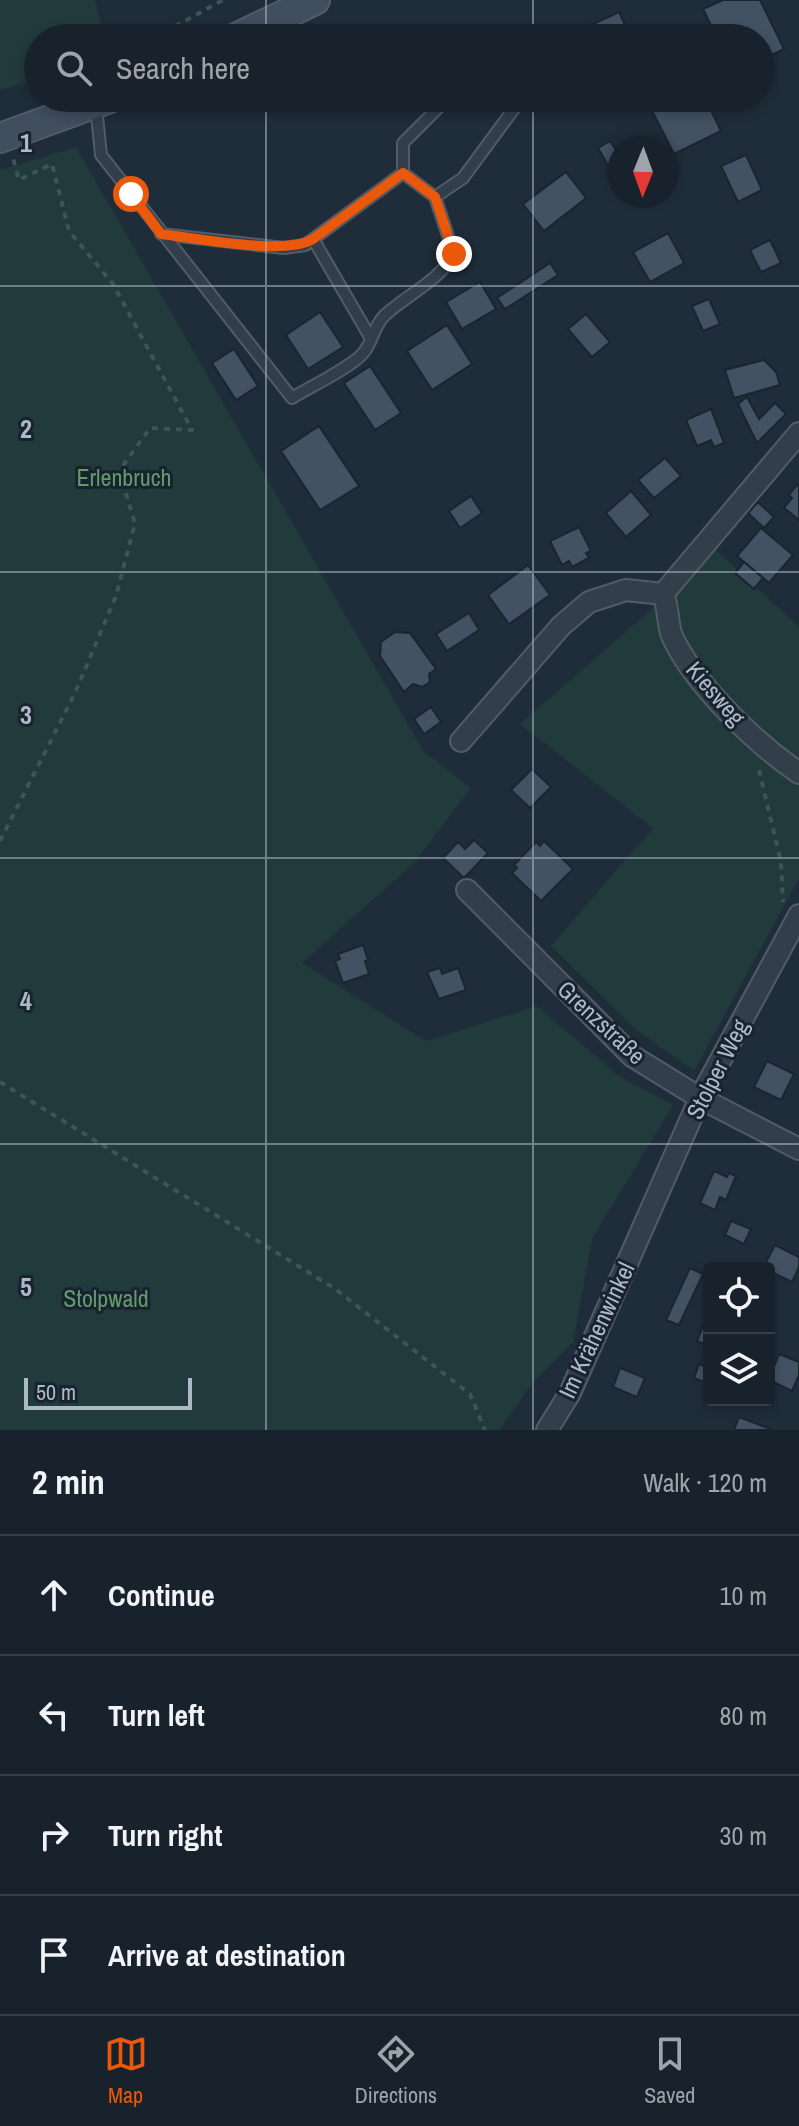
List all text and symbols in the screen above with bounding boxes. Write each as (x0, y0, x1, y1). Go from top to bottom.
search box (24, 24, 775, 112)
icon: search (52, 46, 96, 90)
text: Search here (116, 48, 250, 88)
text: 1 (20, 125, 32, 160)
north arrow (607, 136, 679, 208)
route start (113, 176, 149, 212)
route end (436, 236, 472, 272)
text: 2 (20, 411, 32, 446)
park label: Erlenbruch (76, 461, 172, 493)
street label: Kiesweg (679, 654, 753, 732)
text: 3 (20, 697, 32, 732)
street label: Grenzstraße (551, 973, 653, 1071)
text: 4 (20, 983, 32, 1018)
street label: Stolper Weg (678, 1014, 756, 1124)
street label: Im Krähenwinkel (551, 1257, 641, 1403)
map controls (703, 1262, 775, 1406)
button: locate (703, 1262, 775, 1334)
text: 5 (20, 1269, 32, 1304)
park label: Stolpwald (63, 1282, 149, 1314)
button: layers (703, 1334, 775, 1406)
scale bar (24, 1374, 192, 1410)
text: 50 m (36, 1377, 76, 1407)
text: 2 min (32, 1459, 105, 1505)
text: Walk · 120 m (643, 1465, 767, 1500)
icon: ahead (32, 1573, 76, 1617)
text: Continue (108, 1575, 215, 1615)
text: 10 m (720, 1578, 767, 1613)
icon: left (32, 1693, 76, 1737)
text: Turn left (108, 1695, 205, 1735)
text: 80 m (720, 1698, 767, 1733)
icon: right (32, 1813, 76, 1857)
text: Turn right (108, 1815, 222, 1855)
text: 30 m (720, 1818, 767, 1853)
icon: arrive (32, 1933, 76, 1977)
text: Arrive at destination (108, 1935, 346, 1975)
tab: Map (104, 2032, 148, 2110)
tab: Directions (355, 2032, 437, 2110)
tab: Saved (644, 2032, 695, 2110)

